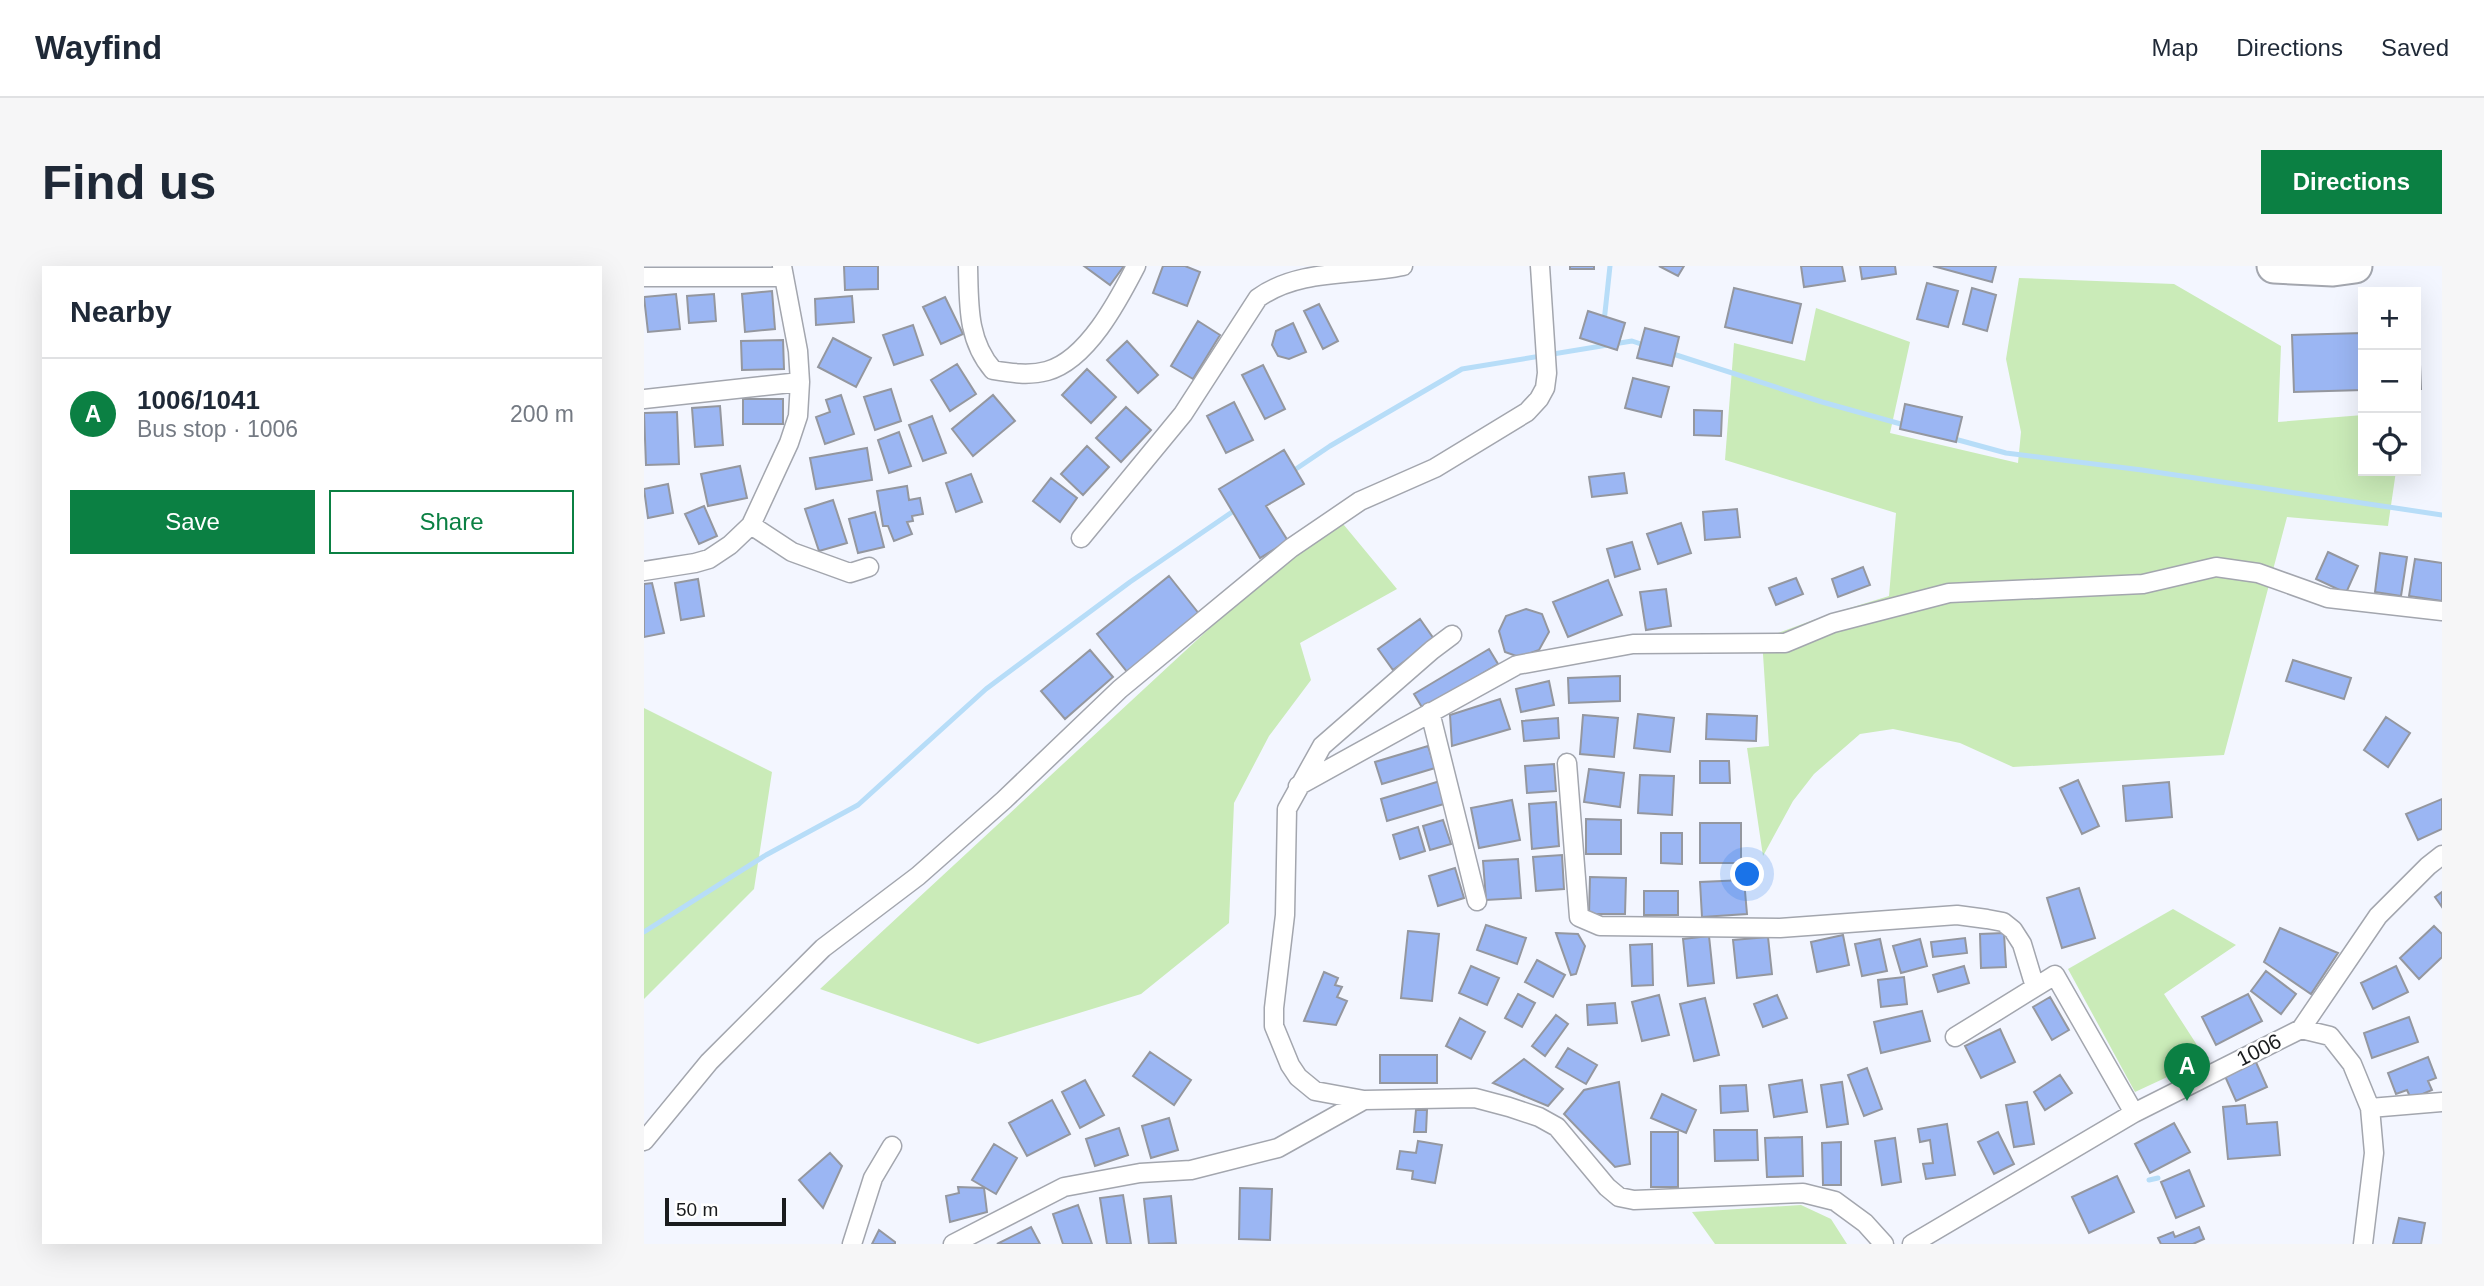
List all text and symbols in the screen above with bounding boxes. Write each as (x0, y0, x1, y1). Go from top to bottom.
text: Wayfind (35, 29, 162, 66)
text: Map (2152, 34, 2198, 61)
text: Directions (2236, 34, 2343, 61)
text: Saved (2381, 34, 2449, 61)
button: Directions (2261, 150, 2442, 214)
text: Find us (42, 155, 216, 209)
map controls (2358, 287, 2421, 476)
button: + (2358, 287, 2421, 350)
text: Nearby (70, 295, 172, 328)
button: − (2358, 350, 2421, 413)
text: 1006/1041 (137, 385, 260, 415)
text: A (85, 401, 101, 427)
text: 200 m (510, 401, 574, 427)
button: locate (2358, 413, 2421, 476)
text: Bus stop · 1006 (137, 416, 298, 442)
button: Save (70, 490, 315, 554)
button: Share (329, 490, 574, 554)
your location (1730, 857, 1764, 891)
street label: 1006 (2233, 1029, 2285, 1070)
pin: A (2164, 1043, 2210, 1101)
scale bar (665, 1195, 786, 1227)
text: 50 m (676, 1199, 718, 1220)

